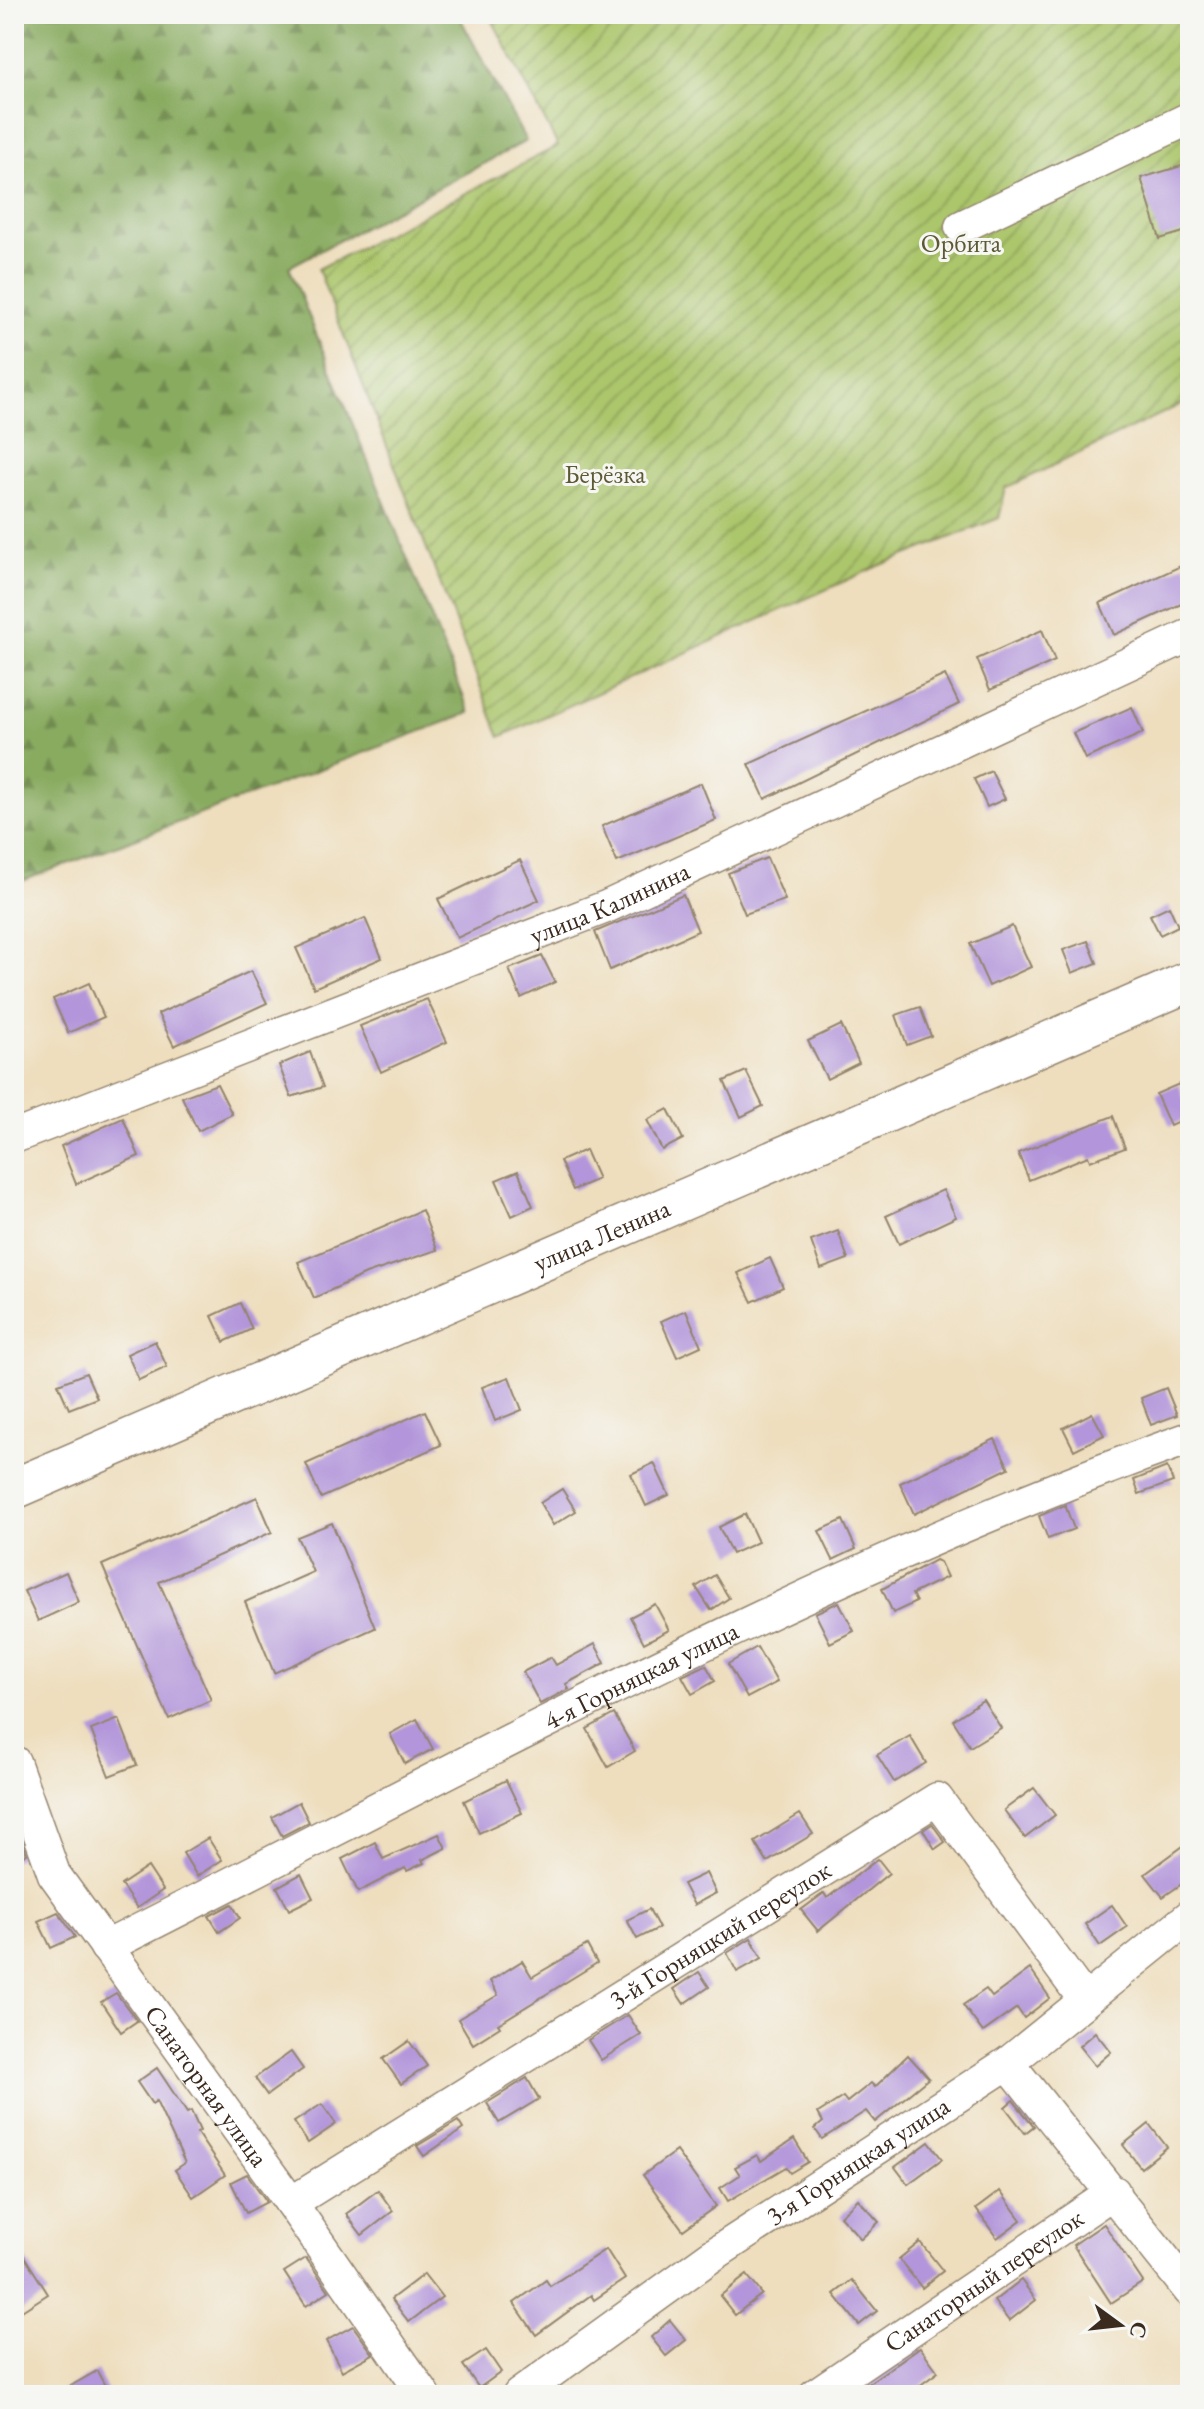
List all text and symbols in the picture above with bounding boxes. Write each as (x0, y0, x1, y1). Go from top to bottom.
park label: Орбита (921, 226, 1002, 260)
park label: Берёзка (564, 457, 646, 491)
street label: улица Калинина (525, 853, 696, 952)
street label: улица Ленина (528, 1190, 676, 1280)
street label: 4-я Горняцкая улица (538, 1613, 744, 1737)
street label: 3-й Горняцкий переулок (603, 1852, 838, 2017)
street label: Санаторная улица (137, 1998, 277, 2174)
street label: 3-я Горняцкая улица (759, 2088, 957, 2233)
street label: Санаторный переулок (878, 2200, 1090, 2360)
north arrow (1080, 2285, 1160, 2365)
text: С (1123, 2319, 1155, 2341)

